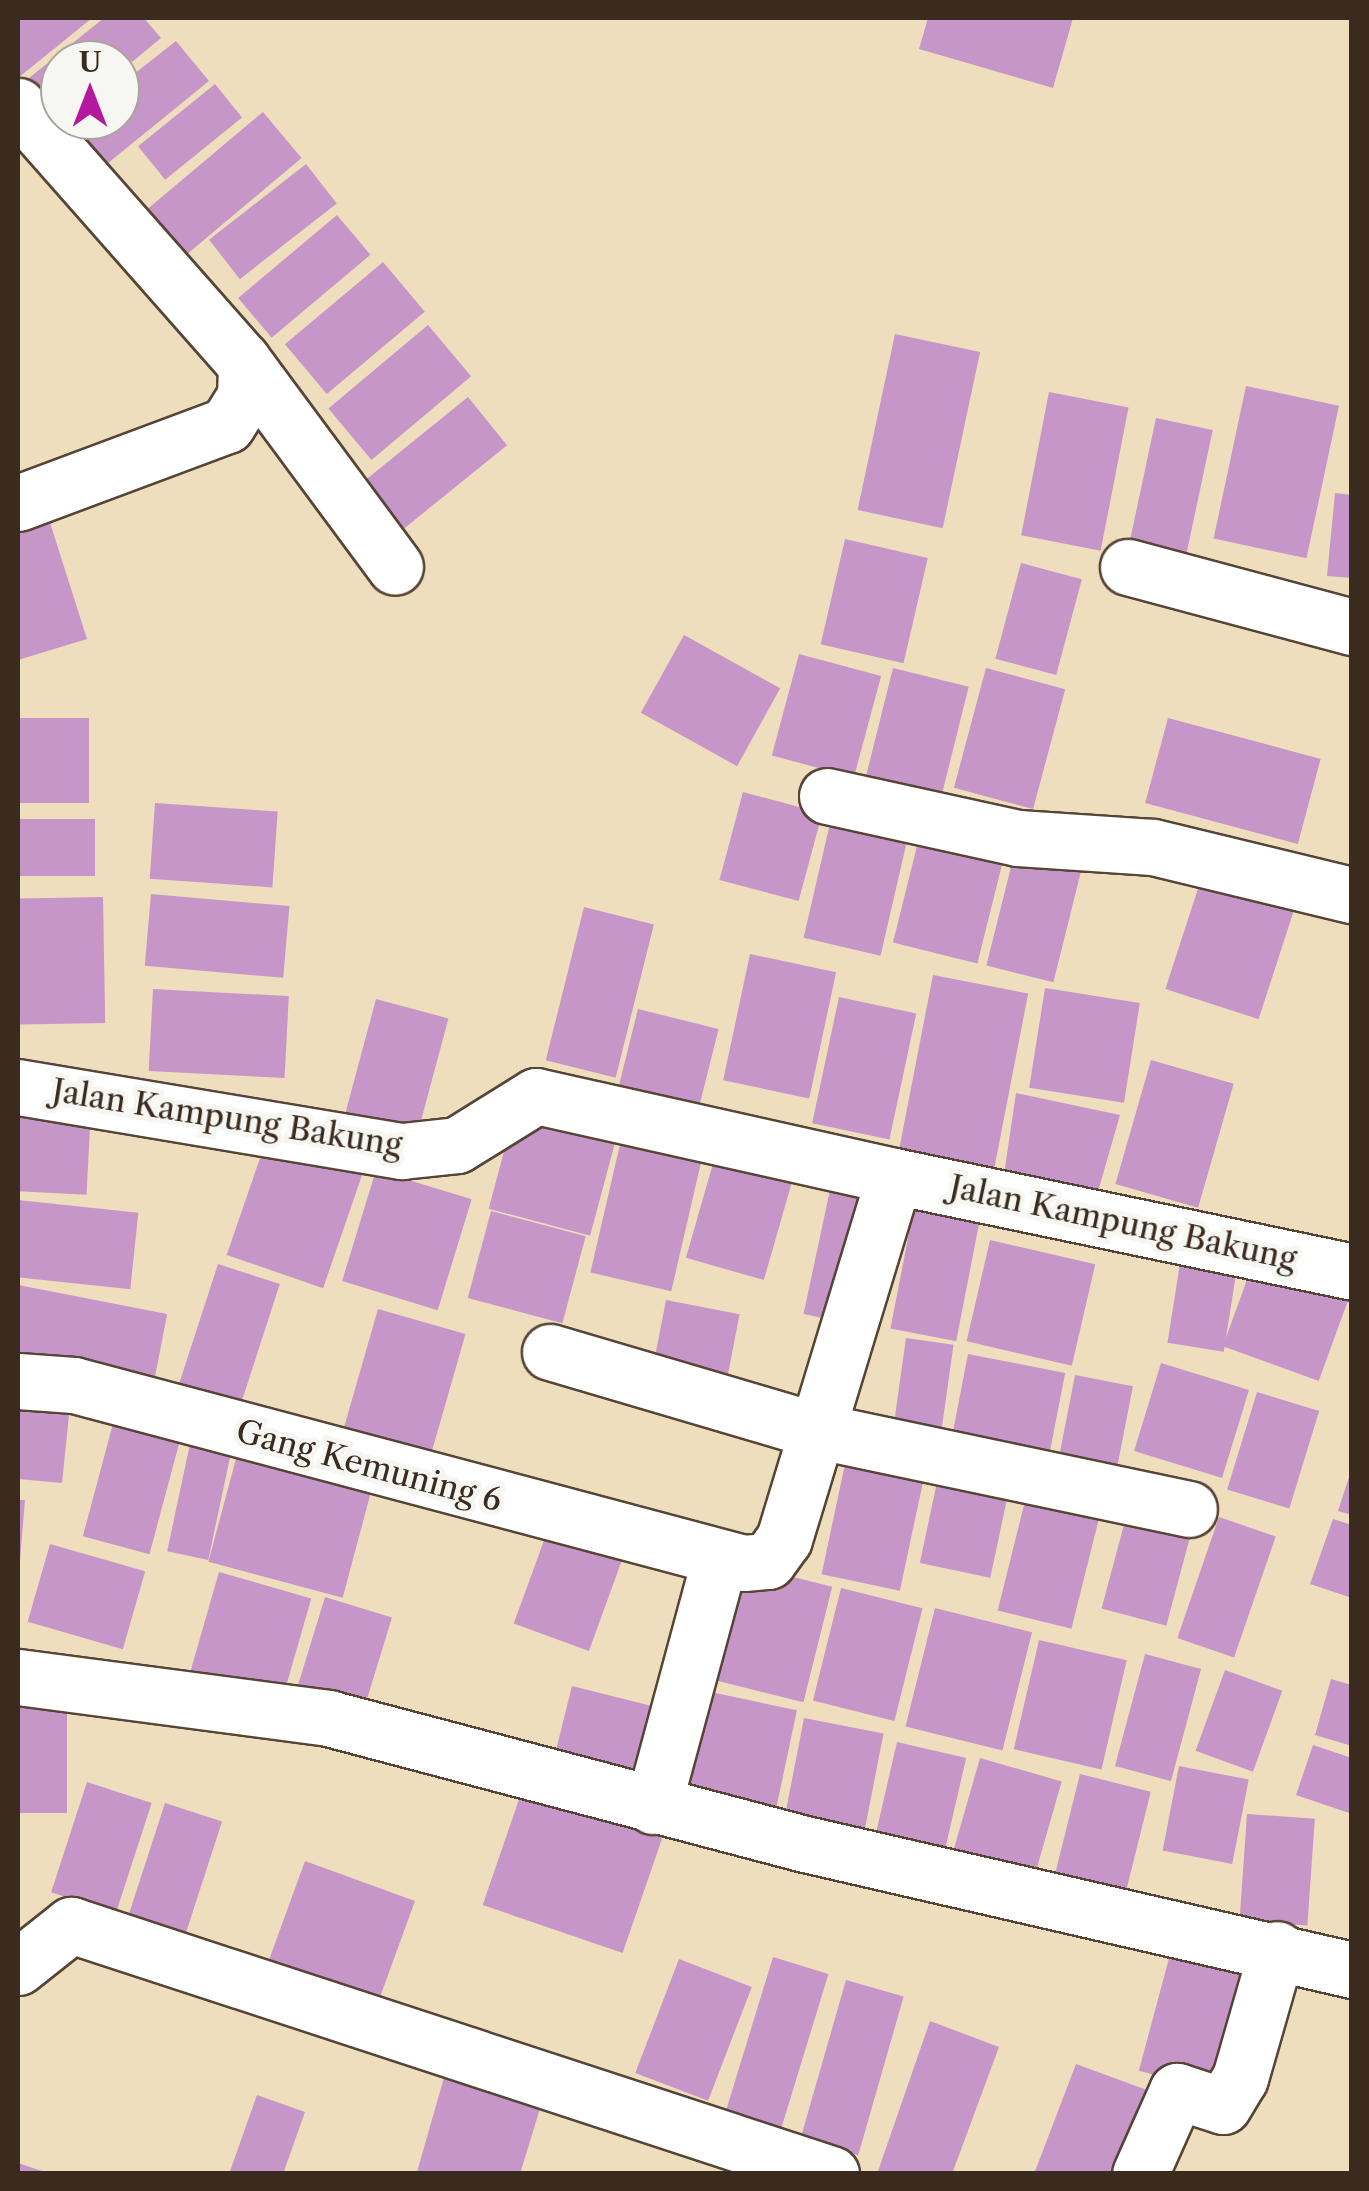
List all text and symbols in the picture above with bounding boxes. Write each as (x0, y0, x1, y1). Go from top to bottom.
north arrow (40, 40, 140, 140)
text: U (79, 45, 101, 79)
street label: Jalan Kampung Bakung (49, 1071, 405, 1165)
street label: Jalan Kampung Bakung (946, 1167, 1300, 1279)
street label: Gang Kemuning 6 (232, 1412, 506, 1520)

